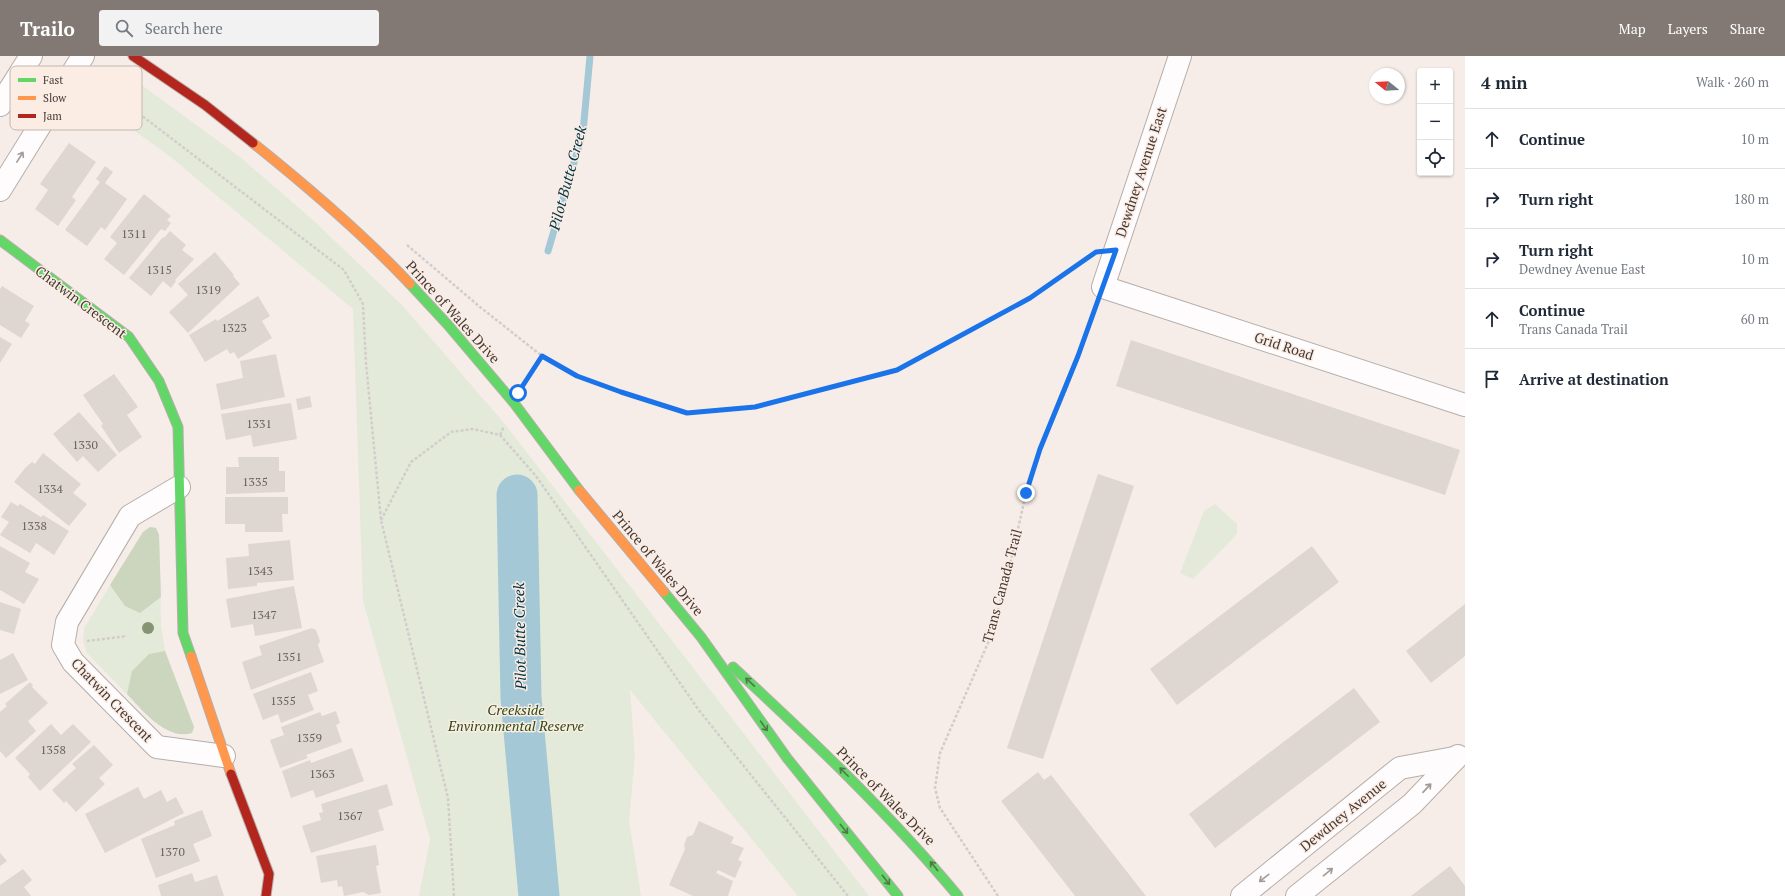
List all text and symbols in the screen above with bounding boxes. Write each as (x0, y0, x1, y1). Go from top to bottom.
search box (99, 10, 379, 46)
text: Trailo (20, 16, 75, 41)
icon: search (113, 17, 135, 39)
text: Search here (145, 18, 223, 38)
text: Map (1619, 19, 1646, 38)
text: Layers (1668, 19, 1708, 38)
text: Share (1730, 19, 1765, 38)
legend (10, 66, 142, 130)
north arrow (1369, 68, 1405, 104)
map controls (1417, 68, 1453, 176)
button: + (1417, 68, 1453, 104)
text: 4 min (1481, 71, 1528, 94)
text: Fast (43, 73, 63, 87)
text: Walk · 260 m (1696, 73, 1769, 91)
text: Slow (43, 91, 67, 105)
street label: Dewdney Avenue East (1110, 104, 1171, 239)
button: − (1417, 104, 1453, 140)
text: Jam (43, 109, 62, 123)
water label: Pilot Butte Creek (543, 123, 591, 233)
icon: ahead (1481, 128, 1503, 150)
text: Continue (1519, 129, 1585, 149)
text: 10 m (1741, 130, 1769, 148)
button: locate (1417, 140, 1453, 176)
one-way arrow (17, 151, 25, 163)
icon: right (1481, 188, 1503, 210)
text: Turn right (1519, 189, 1594, 209)
text: 180 m (1734, 190, 1769, 208)
house number: 1311 (121, 226, 147, 241)
text: Turn right (1519, 240, 1594, 260)
icon: right (1481, 248, 1503, 270)
text: 10 m (1741, 250, 1769, 268)
street label: Prince of Wales Drive (402, 256, 505, 367)
text: Dewdney Avenue East (1519, 260, 1645, 278)
street label: Chatwin Crescent (32, 261, 132, 343)
house number: 1315 (146, 262, 172, 277)
house number: 1319 (195, 282, 221, 297)
text: Continue (1519, 300, 1585, 320)
icon: ahead (1481, 308, 1503, 330)
text: 60 m (1741, 310, 1769, 328)
house number: 1323 (221, 320, 247, 335)
text: Trans Canada Trail (1519, 320, 1628, 338)
street label: Grid Road (1252, 327, 1317, 364)
icon: arrive (1481, 368, 1503, 390)
text: Arrive at destination (1519, 369, 1669, 389)
route start (509, 384, 527, 402)
house number: 1331 (246, 416, 272, 431)
house number: 1330 (72, 437, 98, 452)
house number: 1335 (242, 474, 268, 489)
house number: 1334 (37, 481, 63, 496)
route end (1017, 484, 1035, 502)
street label: Prince of Wales Drive (609, 506, 708, 619)
house number: 1338 (21, 518, 47, 533)
street label: Trans Canada Trail (977, 527, 1026, 645)
house number: 1343 (247, 563, 273, 578)
water label: Pilot Butte Creek (508, 581, 530, 691)
house number: 1347 (251, 607, 277, 622)
house number: 1351 (276, 649, 302, 664)
street label: Chatwin Crescent (67, 654, 158, 746)
one-way arrow (745, 677, 755, 687)
house number: 1355 (270, 693, 296, 708)
park label: Creekside Environmental Reserve (447, 700, 585, 735)
one-way arrow (760, 721, 768, 732)
house number: 1359 (296, 730, 322, 745)
house number: 1358 (40, 742, 66, 757)
street label: Prince of Wales Drive (833, 742, 940, 849)
house number: 1363 (309, 766, 335, 781)
one-way arrow (839, 767, 849, 777)
street label: Dewdney Avenue (1295, 774, 1390, 855)
one-way arrow (1422, 783, 1432, 793)
house number: 1367 (337, 808, 363, 823)
one-way arrow (840, 823, 849, 834)
house number: 1370 (159, 844, 185, 859)
one-way arrow (930, 860, 938, 871)
one-way arrow (1322, 867, 1333, 876)
one-way arrow (1259, 874, 1270, 883)
one-way arrow (882, 875, 890, 886)

